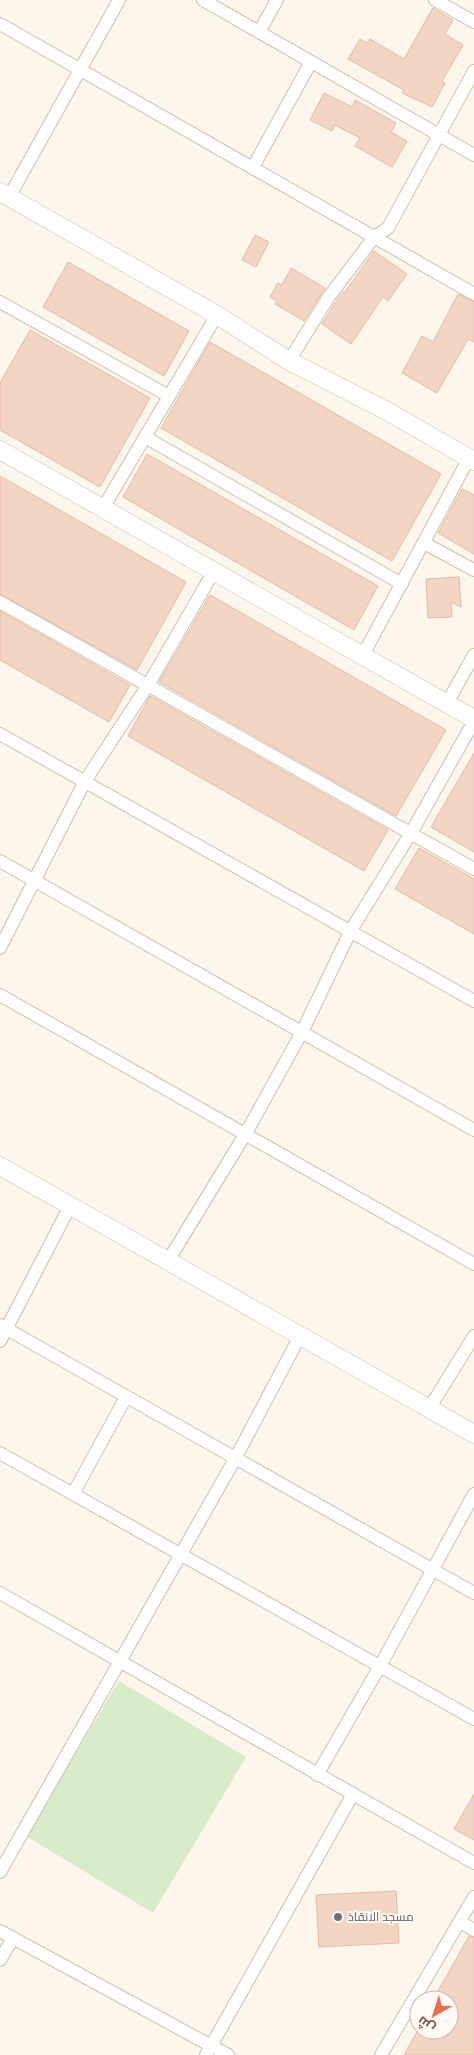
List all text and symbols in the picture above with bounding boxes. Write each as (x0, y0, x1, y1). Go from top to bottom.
place label: مسجد الانقاذ (348, 1910, 414, 1924)
marker: مسجد الانقاذ (332, 1911, 344, 1923)
north arrow (409, 1990, 459, 2040)
text: ش (414, 2012, 438, 2037)

